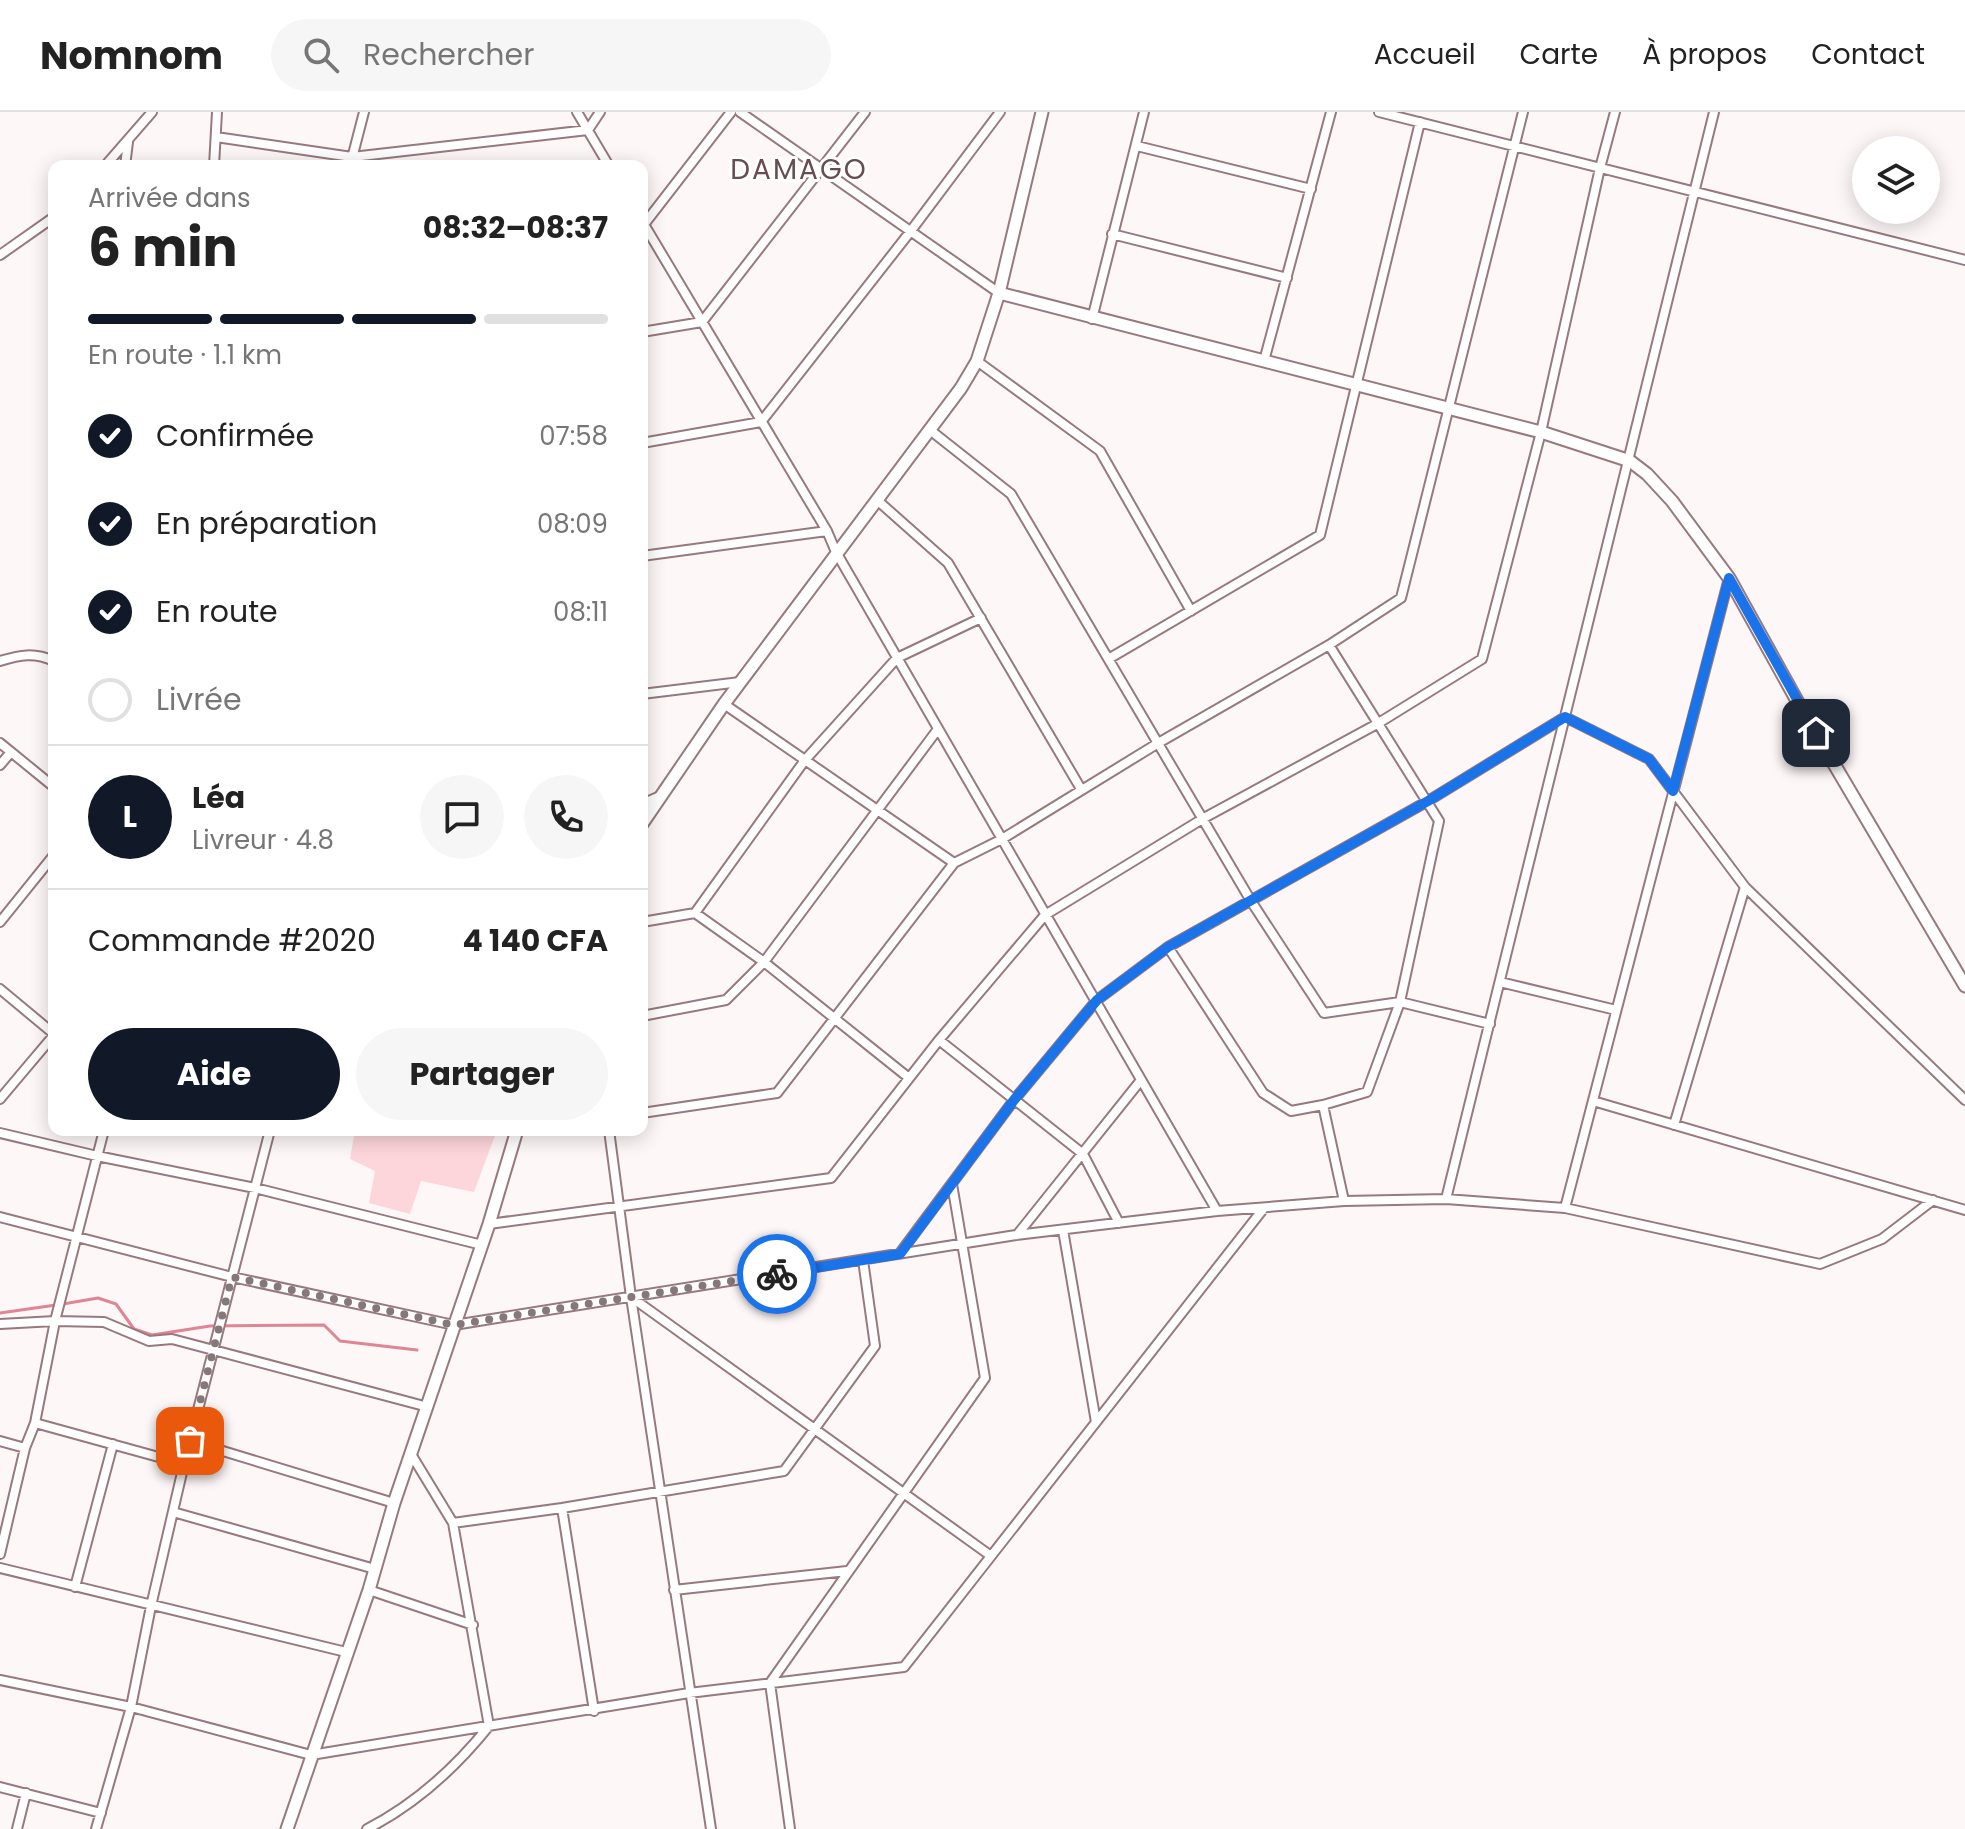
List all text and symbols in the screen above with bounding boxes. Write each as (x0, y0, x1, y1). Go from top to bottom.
search box (271, 19, 831, 91)
text: Nomnom (40, 29, 223, 82)
icon: search (299, 33, 343, 77)
text: Rechercher (363, 33, 534, 76)
text: Accueil (1374, 35, 1476, 74)
text: Carte (1520, 35, 1598, 74)
text: À propos (1642, 35, 1767, 74)
text: Contact (1811, 35, 1925, 74)
map controls (1852, 136, 1940, 224)
button: layers (1852, 136, 1940, 224)
district label: DAMAGO (730, 150, 868, 189)
text: Arrivée dans (88, 180, 250, 216)
text: 08:32–08:37 (423, 206, 608, 249)
text: 6 min (88, 211, 238, 284)
text: En route · 1.1 km (88, 337, 282, 373)
icon: check (88, 414, 132, 458)
text: Confirmée (156, 414, 314, 457)
text: 07:58 (539, 418, 608, 454)
icon: check (88, 502, 132, 546)
text: En préparation (156, 502, 377, 545)
text: 08:09 (537, 506, 608, 542)
icon: check (88, 590, 132, 634)
text: En route (156, 590, 278, 633)
text: 08:11 (553, 594, 608, 630)
text: Livrée (156, 678, 242, 721)
pin (1782, 699, 1850, 767)
icon: home (1794, 711, 1838, 755)
button: chat (420, 775, 504, 859)
button: phone (524, 775, 608, 859)
text: Léa (192, 776, 245, 819)
text: L (123, 795, 137, 838)
text: Livreur · 4.8 (192, 822, 334, 858)
text: Commande #2020 (88, 919, 376, 962)
text: 4 140 CFA (462, 919, 608, 962)
button: Aide (88, 1028, 340, 1120)
button: Partager (356, 1028, 608, 1120)
courier (737, 1234, 817, 1314)
icon: bike (755, 1252, 799, 1296)
pin (156, 1407, 224, 1475)
icon: bag (168, 1419, 212, 1463)

